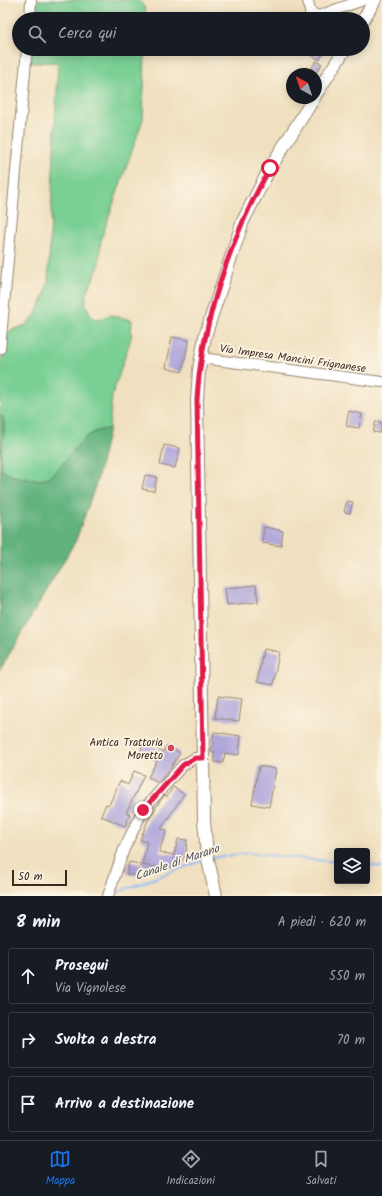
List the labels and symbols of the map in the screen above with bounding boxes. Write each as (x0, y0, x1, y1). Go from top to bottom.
north arrow (286, 68, 322, 104)
route start (261, 159, 279, 177)
street label: Via Impresa Mancini Frignanese (219, 340, 367, 378)
place label: Antica Trattoria Moretto (90, 734, 163, 765)
marker: Antica Trattoria Moretto (166, 743, 176, 753)
route end (134, 801, 152, 819)
water label: Canale di Marano (132, 839, 223, 886)
scale bar (12, 868, 67, 887)

